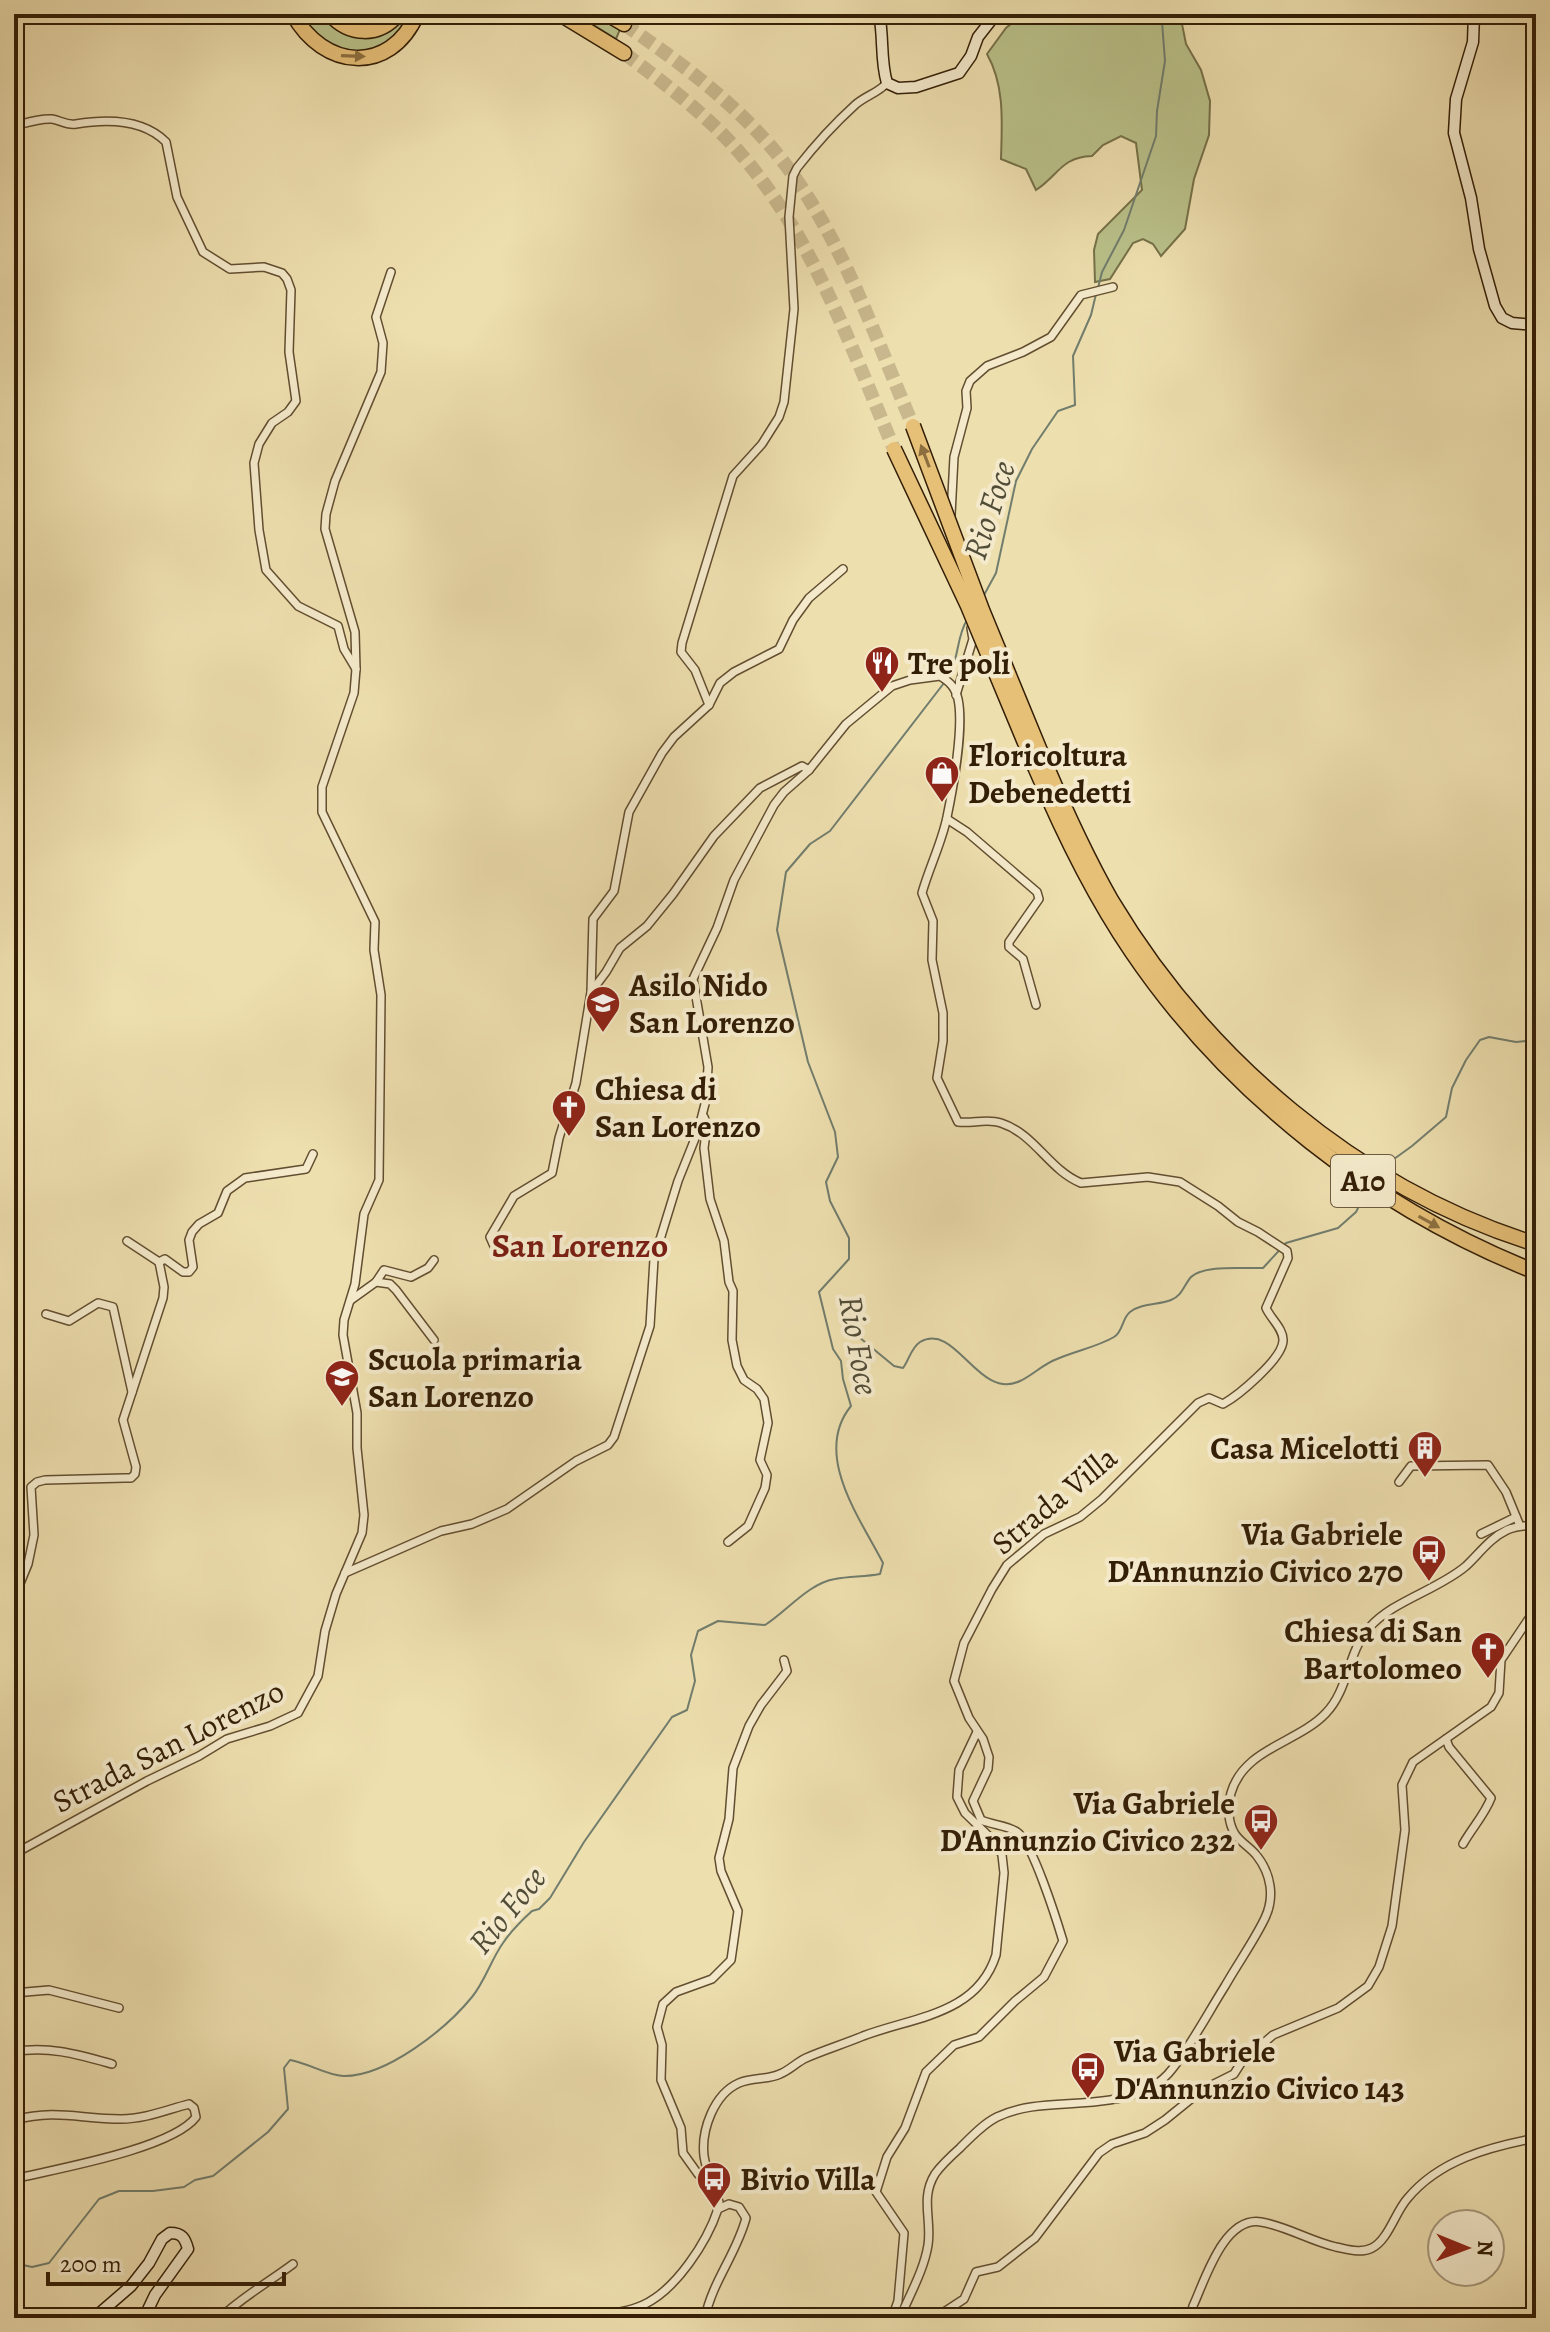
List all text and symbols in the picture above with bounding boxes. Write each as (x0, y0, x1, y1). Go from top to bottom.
one-way arrow (340, 49, 366, 62)
one-way arrow (918, 444, 931, 468)
water label: Rio Foce (951, 455, 1027, 565)
place label: Tre poli (908, 641, 1010, 685)
restaurant icon: Tre poli (863, 644, 901, 694)
place label: Floricoltura Debenedetti (968, 733, 1131, 814)
shop icon: Floricoltura Debenedetti (923, 754, 961, 804)
place label: Asilo Nido San Lorenzo (628, 963, 795, 1044)
school or university icon: Asilo Nido San Lorenzo (584, 984, 622, 1034)
place label: Chiesa di San Lorenzo (595, 1067, 761, 1148)
church icon: Chiesa di San Lorenzo (550, 1088, 588, 1138)
road number: A10 (1331, 1155, 1395, 1207)
one-way arrow (1418, 1215, 1441, 1229)
district label: San Lorenzo (492, 1222, 668, 1269)
water label: Rio Foce (827, 1291, 891, 1399)
place label: Scuola primaria San Lorenzo (368, 1337, 582, 1418)
school or university icon: Scuola primaria San Lorenzo (323, 1358, 361, 1408)
place label: Casa Micelotti (1210, 1426, 1399, 1470)
building icon: Casa Micelotti (1406, 1429, 1444, 1479)
street label: Strada Villa (982, 1435, 1126, 1564)
place label: Via Gabriele D'Annunzio Civico 270 (1107, 1512, 1403, 1593)
bus stop icon: Via Gabriele D'Annunzio Civico 270 (1410, 1533, 1448, 1583)
place label: Chiesa di San Bartolomeo (1284, 1609, 1462, 1690)
church icon: Chiesa di San Bartolomeo (1469, 1630, 1507, 1680)
street label: Strada San Lorenzo (45, 1669, 291, 1823)
place label: Via Gabriele D'Annunzio Civico 232 (940, 1781, 1235, 1862)
bus stop icon: Via Gabriele D'Annunzio Civico 232 (1242, 1802, 1280, 1852)
water label: Rio Foce (457, 1856, 557, 1964)
place label: Via Gabriele D'Annunzio Civico 143 (1113, 2029, 1405, 2110)
bus stop icon: Via Gabriele D'Annunzio Civico 143 (1069, 2050, 1107, 2100)
place label: Bivio Villa (740, 2157, 876, 2201)
bus stop icon: Bivio Villa (695, 2160, 733, 2210)
north arrow (1426, 2208, 1506, 2288)
scale bar (48, 2236, 284, 2286)
text: N (1470, 2240, 1500, 2257)
text: 200 m (60, 2248, 122, 2280)

